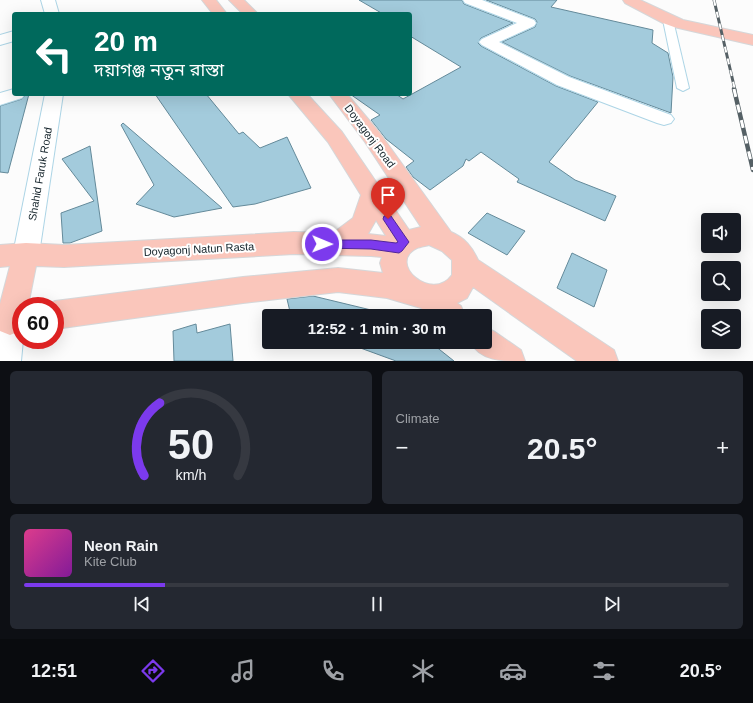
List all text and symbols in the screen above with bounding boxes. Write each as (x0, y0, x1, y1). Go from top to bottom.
text: 20 m (94, 26, 158, 57)
icon: left (28, 28, 80, 80)
text: দয়াগঞ্জ নতুন রাস্তা (94, 60, 224, 80)
street label: Doyagonj Road (342, 102, 398, 170)
street label: Shahid Faruk Road (26, 126, 54, 222)
pin (371, 178, 405, 219)
icon: arrive (377, 184, 399, 206)
map controls (701, 213, 741, 349)
button: sound (701, 213, 741, 253)
position arrow (301, 223, 343, 265)
street label: Doyagonj Natun Rasta (143, 240, 255, 258)
button: search (701, 261, 741, 301)
speed limit sign: 60 (12, 297, 64, 349)
button: layers (701, 309, 741, 349)
text: 12:52 · 1 min · 30 m (308, 320, 446, 337)
text: Climate (396, 411, 440, 426)
text: 50 (168, 420, 214, 467)
text: 20.5° (527, 432, 597, 465)
text: − (396, 435, 408, 460)
text: + (716, 435, 729, 460)
text: km/h (175, 466, 206, 482)
text: Neon Rain (84, 537, 158, 554)
text: Kite Club (84, 554, 137, 569)
icon: previous (131, 593, 153, 615)
icon: pause (366, 593, 388, 615)
icon: next (601, 593, 623, 615)
icon: directions (139, 657, 167, 685)
icon: music (229, 657, 257, 685)
icon: phone (319, 657, 347, 685)
icon: climate (409, 657, 437, 685)
icon: car (499, 657, 527, 685)
icon: filters (590, 657, 618, 685)
text: 12:51 (31, 661, 77, 681)
text: 20.5° (680, 661, 722, 681)

